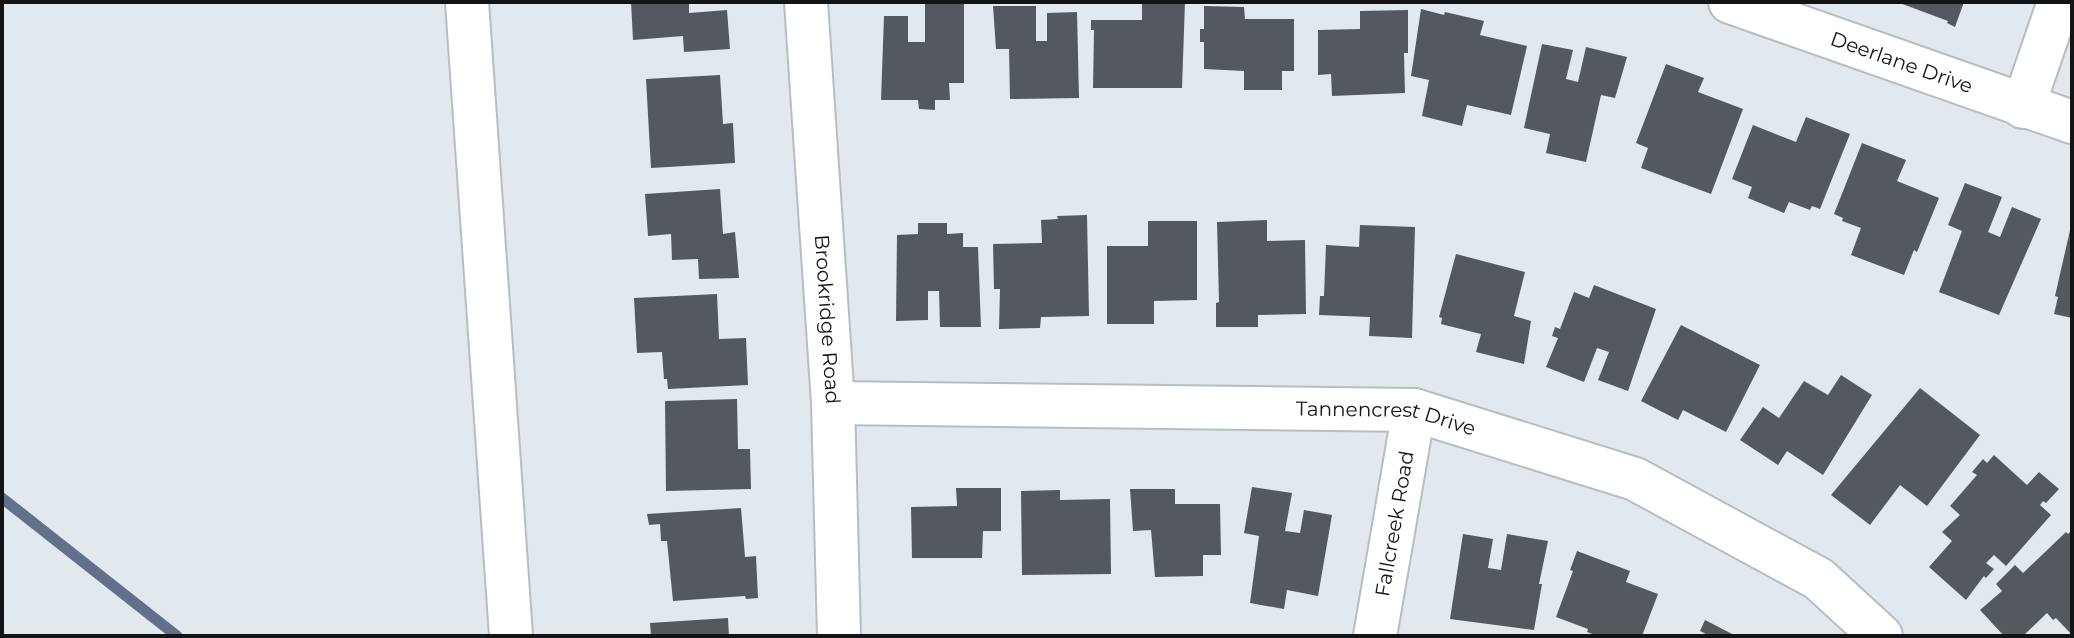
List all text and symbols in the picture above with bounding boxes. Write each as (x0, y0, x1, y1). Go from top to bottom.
street label: Deerlane Drive (1827, 26, 1976, 98)
street label: Brookridge Road (810, 234, 845, 405)
street label: Tannencrest Drive (1296, 397, 1479, 441)
street label: Fallcreek Road (1370, 449, 1419, 598)

